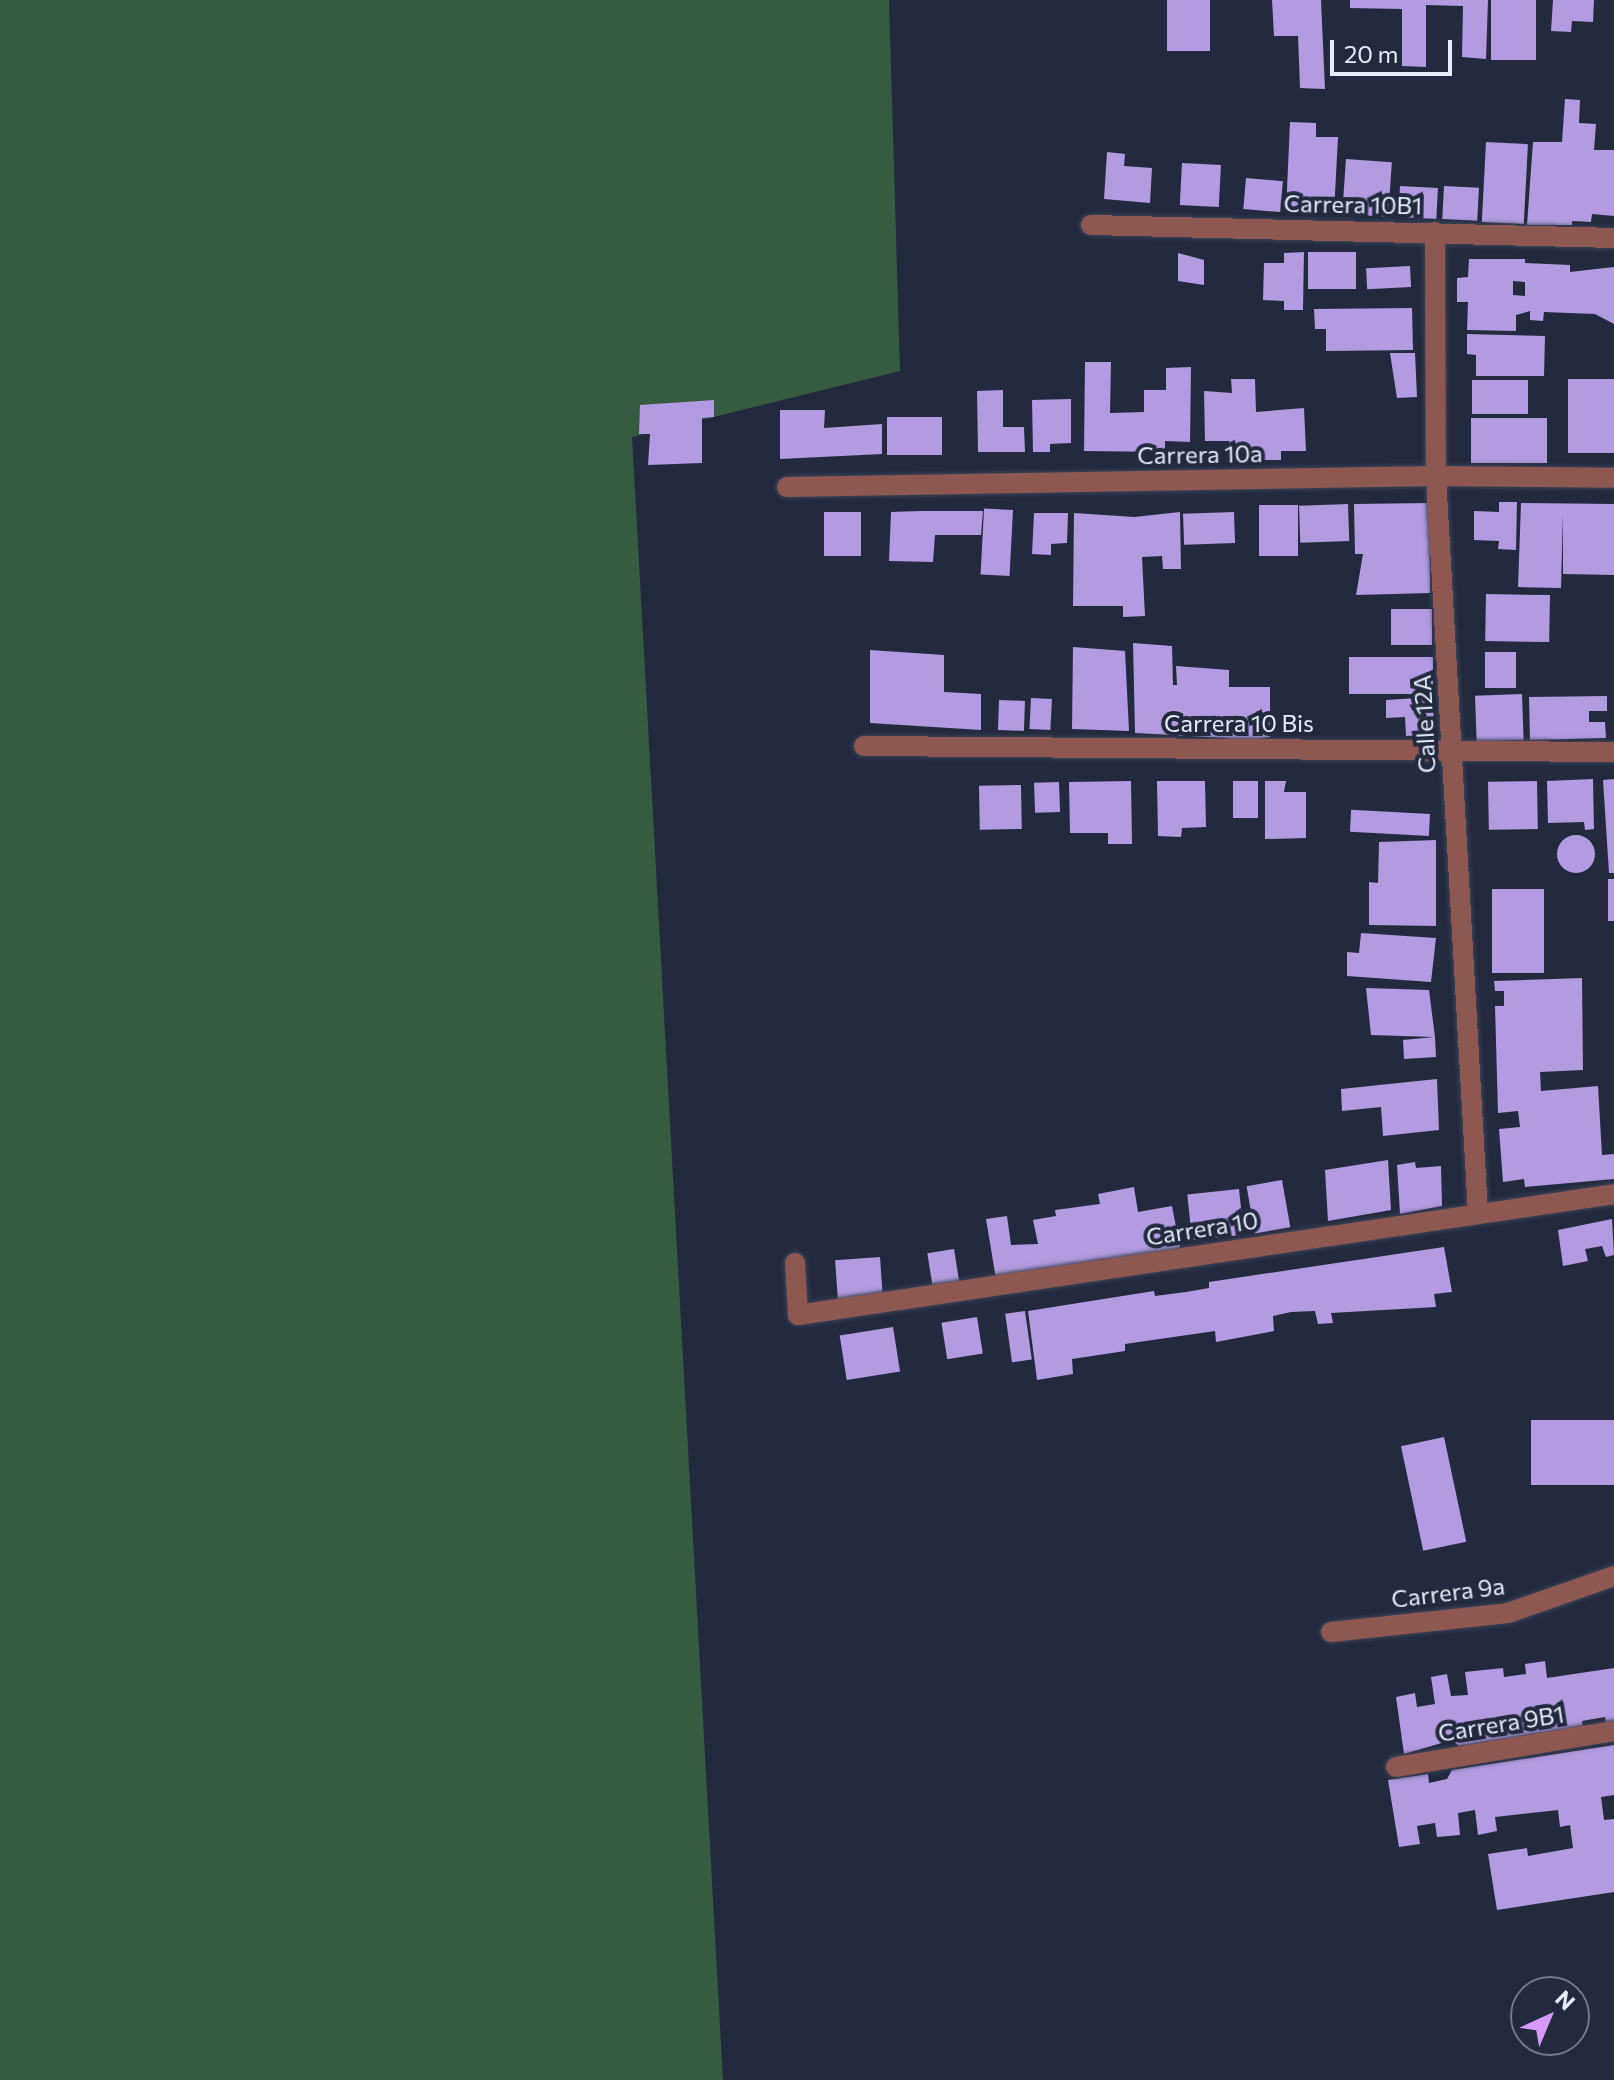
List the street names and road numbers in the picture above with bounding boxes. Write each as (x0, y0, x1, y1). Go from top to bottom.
street label: Carrera 10B1 (1283, 188, 1423, 220)
street label: Carrera 10a (1137, 439, 1263, 469)
street label: Calle 12A (1407, 674, 1441, 774)
street label: Carrera 10 Bis (1164, 709, 1314, 737)
street label: Carrera 10 (1144, 1205, 1260, 1251)
street label: Carrera 9a (1390, 1571, 1506, 1613)
street label: Carrera 9B1 (1436, 1699, 1566, 1747)

